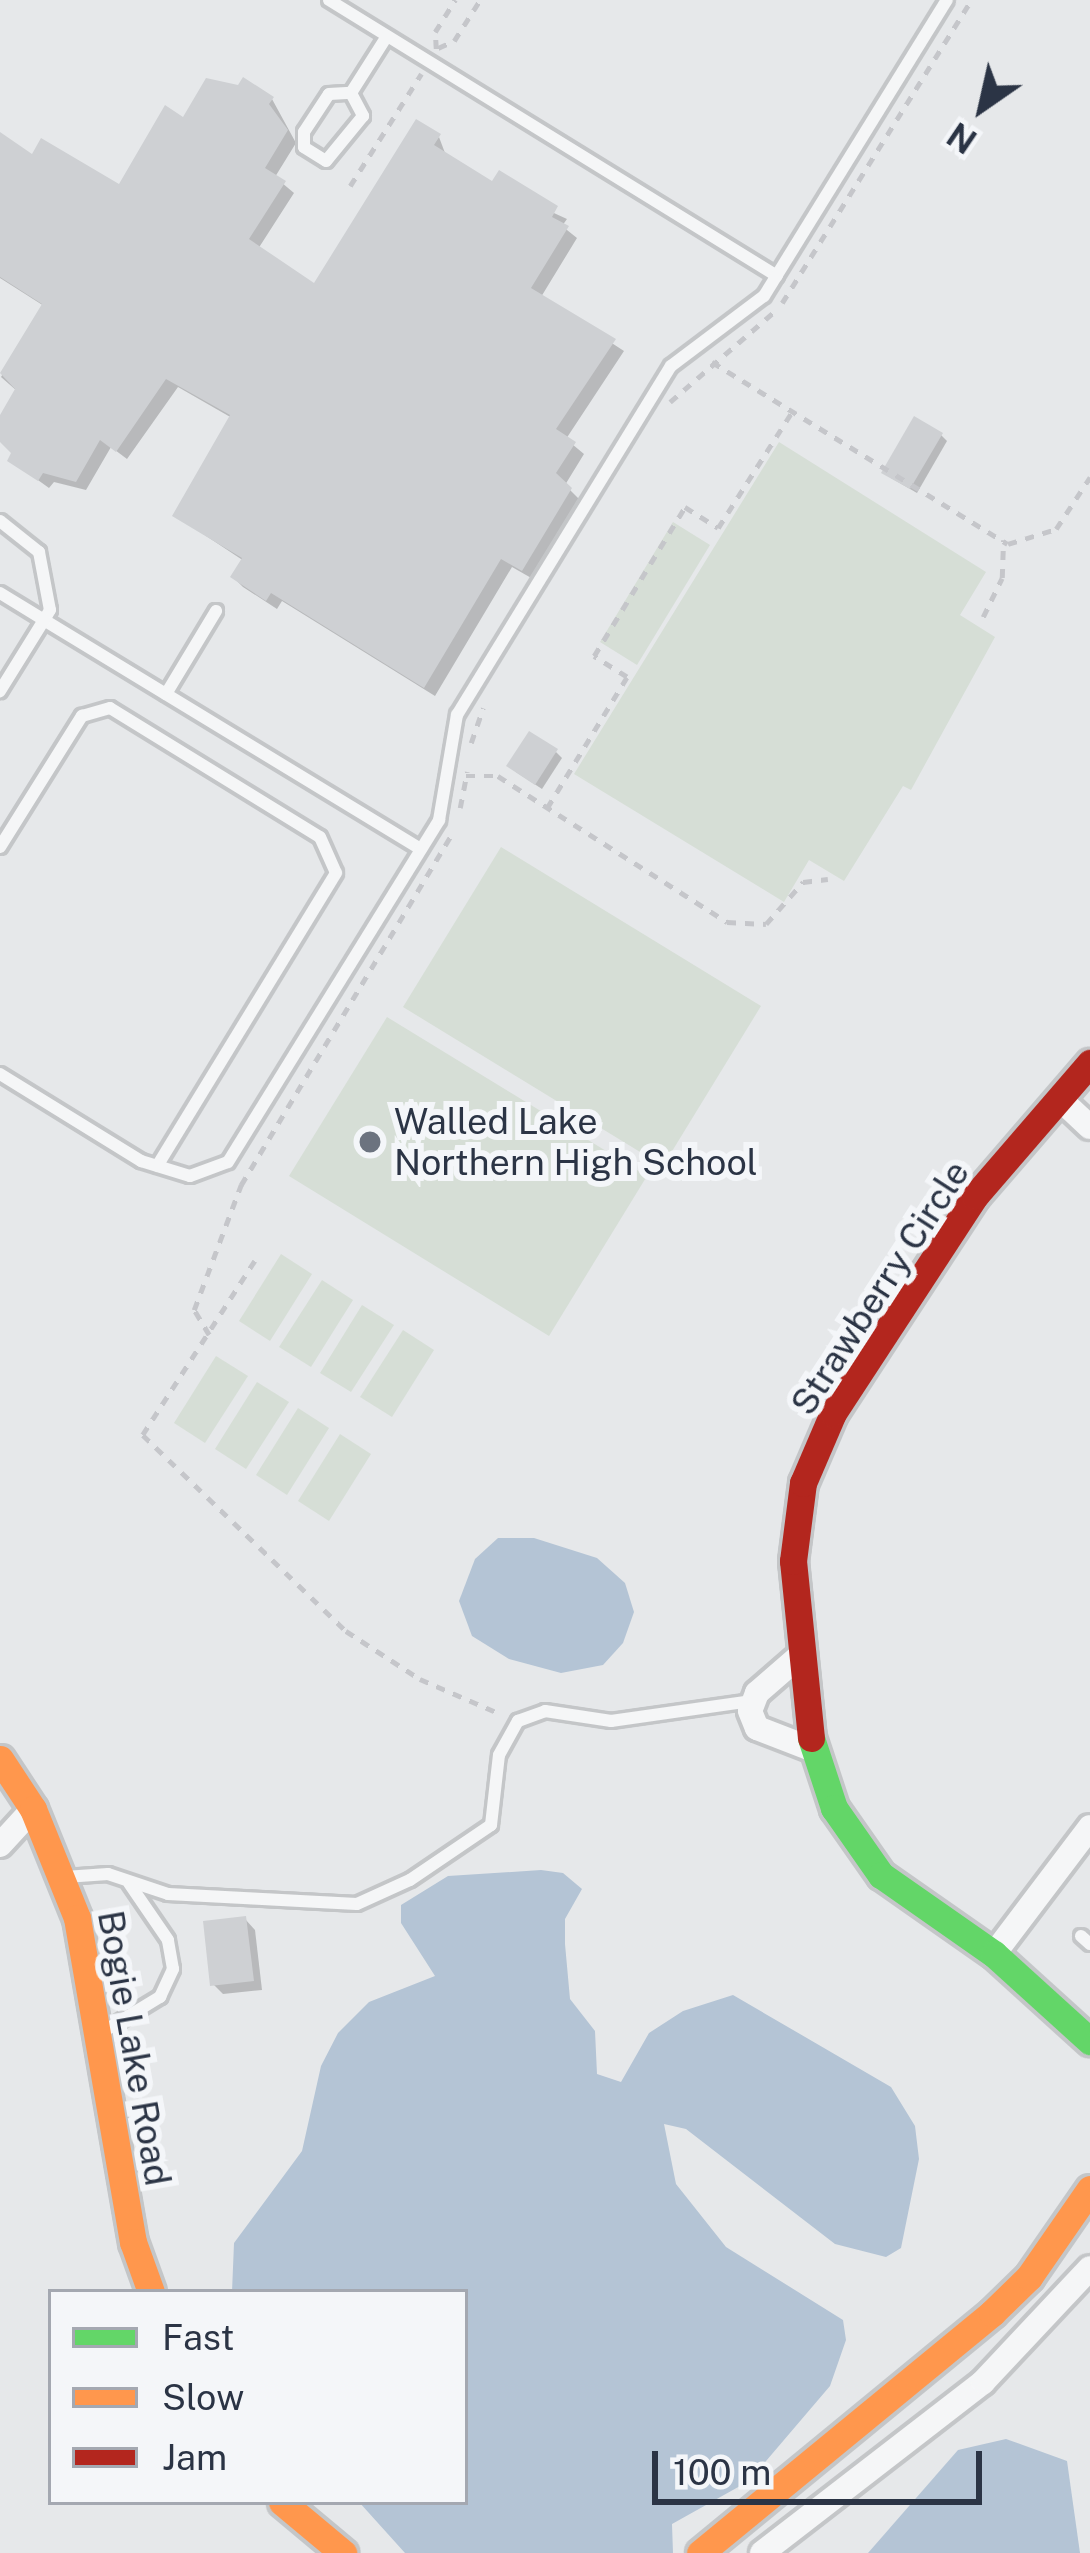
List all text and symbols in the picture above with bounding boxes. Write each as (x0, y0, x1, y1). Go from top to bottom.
north arrow (922, 48, 1042, 168)
text: N (941, 115, 983, 161)
place label: Walled Lake Northern High School (394, 1099, 758, 1184)
marker: Walled Lake Northern High School (357, 1129, 383, 1155)
street label: Strawberry Circle (782, 1153, 978, 1423)
street label: Bogie Lake Road (89, 1907, 179, 2189)
legend (48, 2289, 468, 2505)
text: Fast (162, 2316, 235, 2358)
text: Slow (162, 2376, 244, 2418)
scale bar (658, 2427, 988, 2501)
text: Jam (162, 2436, 227, 2478)
text: 100 m (673, 2451, 771, 2493)

